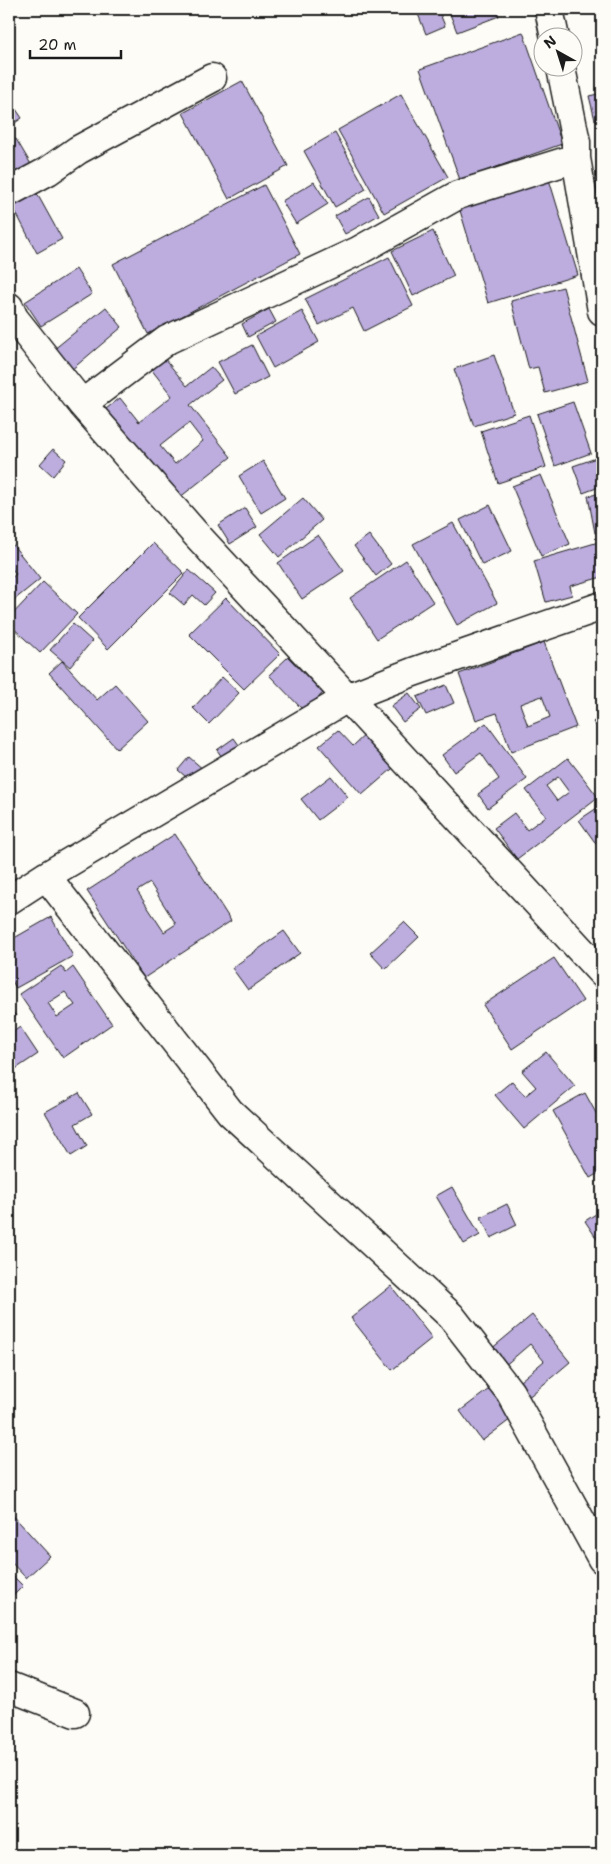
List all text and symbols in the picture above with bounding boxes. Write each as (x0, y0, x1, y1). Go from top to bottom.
scale bar (30, 28, 121, 60)
north arrow (534, 28, 584, 78)
text: N (540, 31, 560, 52)
text: 20 m (38, 35, 77, 55)

